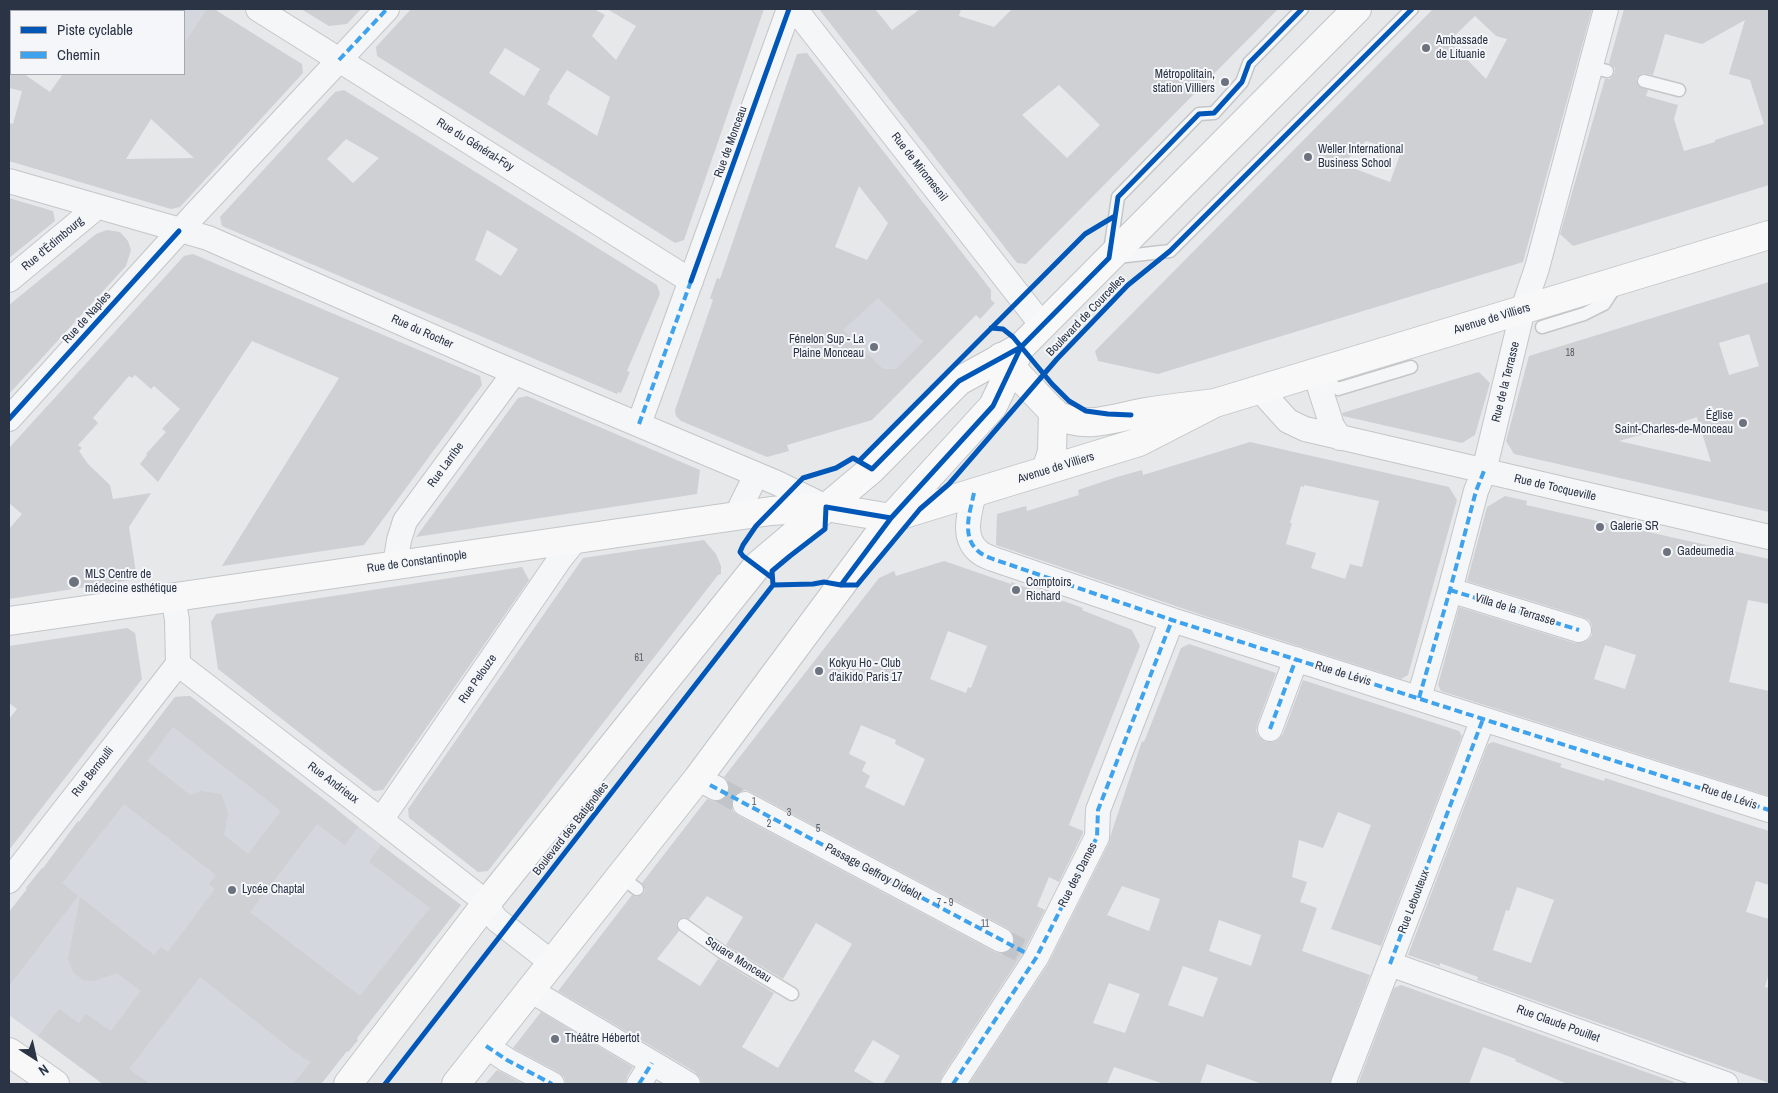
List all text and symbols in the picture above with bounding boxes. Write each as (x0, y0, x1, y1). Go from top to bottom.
legend (10, 10, 185, 75)
text: Piste cyclable (57, 19, 133, 40)
place label: Ambassade de Lituanie (1436, 34, 1488, 62)
marker: Ambassade de Lituanie (1420, 42, 1432, 54)
text: Chemin (57, 44, 100, 65)
place label: Métropolitain, station Villiers (1153, 68, 1215, 96)
marker: Métropolitain, station Villiers (1219, 76, 1231, 88)
street label: Rue de Monceau (711, 104, 751, 180)
street label: Rue du Général-Foy (434, 115, 516, 175)
street label: Rue de Miromesnil (888, 130, 950, 204)
place label: Weller International Business School (1318, 143, 1403, 171)
marker: Weller International Business School (1302, 151, 1314, 163)
street label: Rue d'Édimbourg (19, 214, 87, 274)
street label: Boulevard de Courcelles (1044, 272, 1128, 360)
street label: Rue de Naples (60, 289, 114, 347)
street label: Avenue de Villiers (1452, 300, 1532, 338)
street label: Rue du Rocher (389, 312, 455, 352)
place label: Fénelon Sup - La Plaine Monceau (789, 333, 864, 361)
street label: Rue de la Terrasse (1489, 340, 1523, 424)
marker: Fénelon Sup - La Plaine Monceau (868, 341, 880, 353)
house number: 18 (1565, 347, 1575, 359)
place label: Église Saint-Charles-de-Monceau (1615, 409, 1733, 437)
marker: Église Saint-Charles-de-Monceau (1737, 417, 1749, 429)
street label: Rue Larribe (425, 440, 467, 490)
street label: Avenue de Villiers (1016, 449, 1096, 487)
street label: Rue de Tocqueville (1513, 472, 1597, 504)
place label: Galerie SR (1610, 520, 1659, 534)
marker: Galerie SR (1594, 521, 1606, 533)
place label: Gadeumedia (1677, 545, 1734, 559)
marker: Gadeumedia (1661, 546, 1673, 558)
street label: Rue de Constantinople (366, 548, 468, 576)
place label: MLS Centre de médecine esthétique (85, 568, 177, 596)
marker: MLS Centre de médecine esthétique (67, 575, 81, 589)
place label: Comptoirs Richard (1026, 576, 1071, 604)
marker: Comptoirs Richard (1010, 584, 1022, 596)
street label: Villa de la Terrasse (1473, 591, 1557, 629)
street label: Rue Pelouze (456, 652, 500, 706)
house number: 61 (634, 652, 644, 664)
place label: Kokyu Ho - Club d'aikido Paris 17 (829, 657, 903, 685)
street label: Rue de Lévis (1313, 659, 1373, 689)
marker: Kokyu Ho - Club d'aikido Paris 17 (813, 665, 825, 677)
street label: Rue Bernoulli (69, 744, 117, 800)
street label: Rue Andrieux (305, 759, 361, 807)
street label: Boulevard des Batignolles (530, 780, 612, 878)
street label: Rue de Lévis (1699, 781, 1759, 813)
house number: 1 (752, 796, 756, 808)
house number: 3 (787, 807, 791, 819)
house number: 2 (767, 818, 771, 830)
house number: 5 (816, 823, 820, 835)
street label: Rue des Dames (1056, 840, 1100, 910)
street label: Passage Geffroy Didelot (822, 841, 924, 903)
street label: Rue Lebouteux (1395, 868, 1433, 936)
place label: Lycée Chaptal (242, 883, 305, 897)
marker: Lycée Chaptal (226, 884, 238, 896)
house number: 7 - 9 (937, 897, 953, 909)
house number: 11 (981, 918, 989, 930)
street label: Square Monceau (702, 934, 774, 986)
street label: Rue Claude Pouillet (1514, 1002, 1602, 1046)
place label: Théâtre Hébertot (565, 1032, 639, 1046)
north arrow (10, 1033, 60, 1083)
marker: Théâtre Hébertot (549, 1033, 561, 1045)
text: N (35, 1061, 52, 1080)

